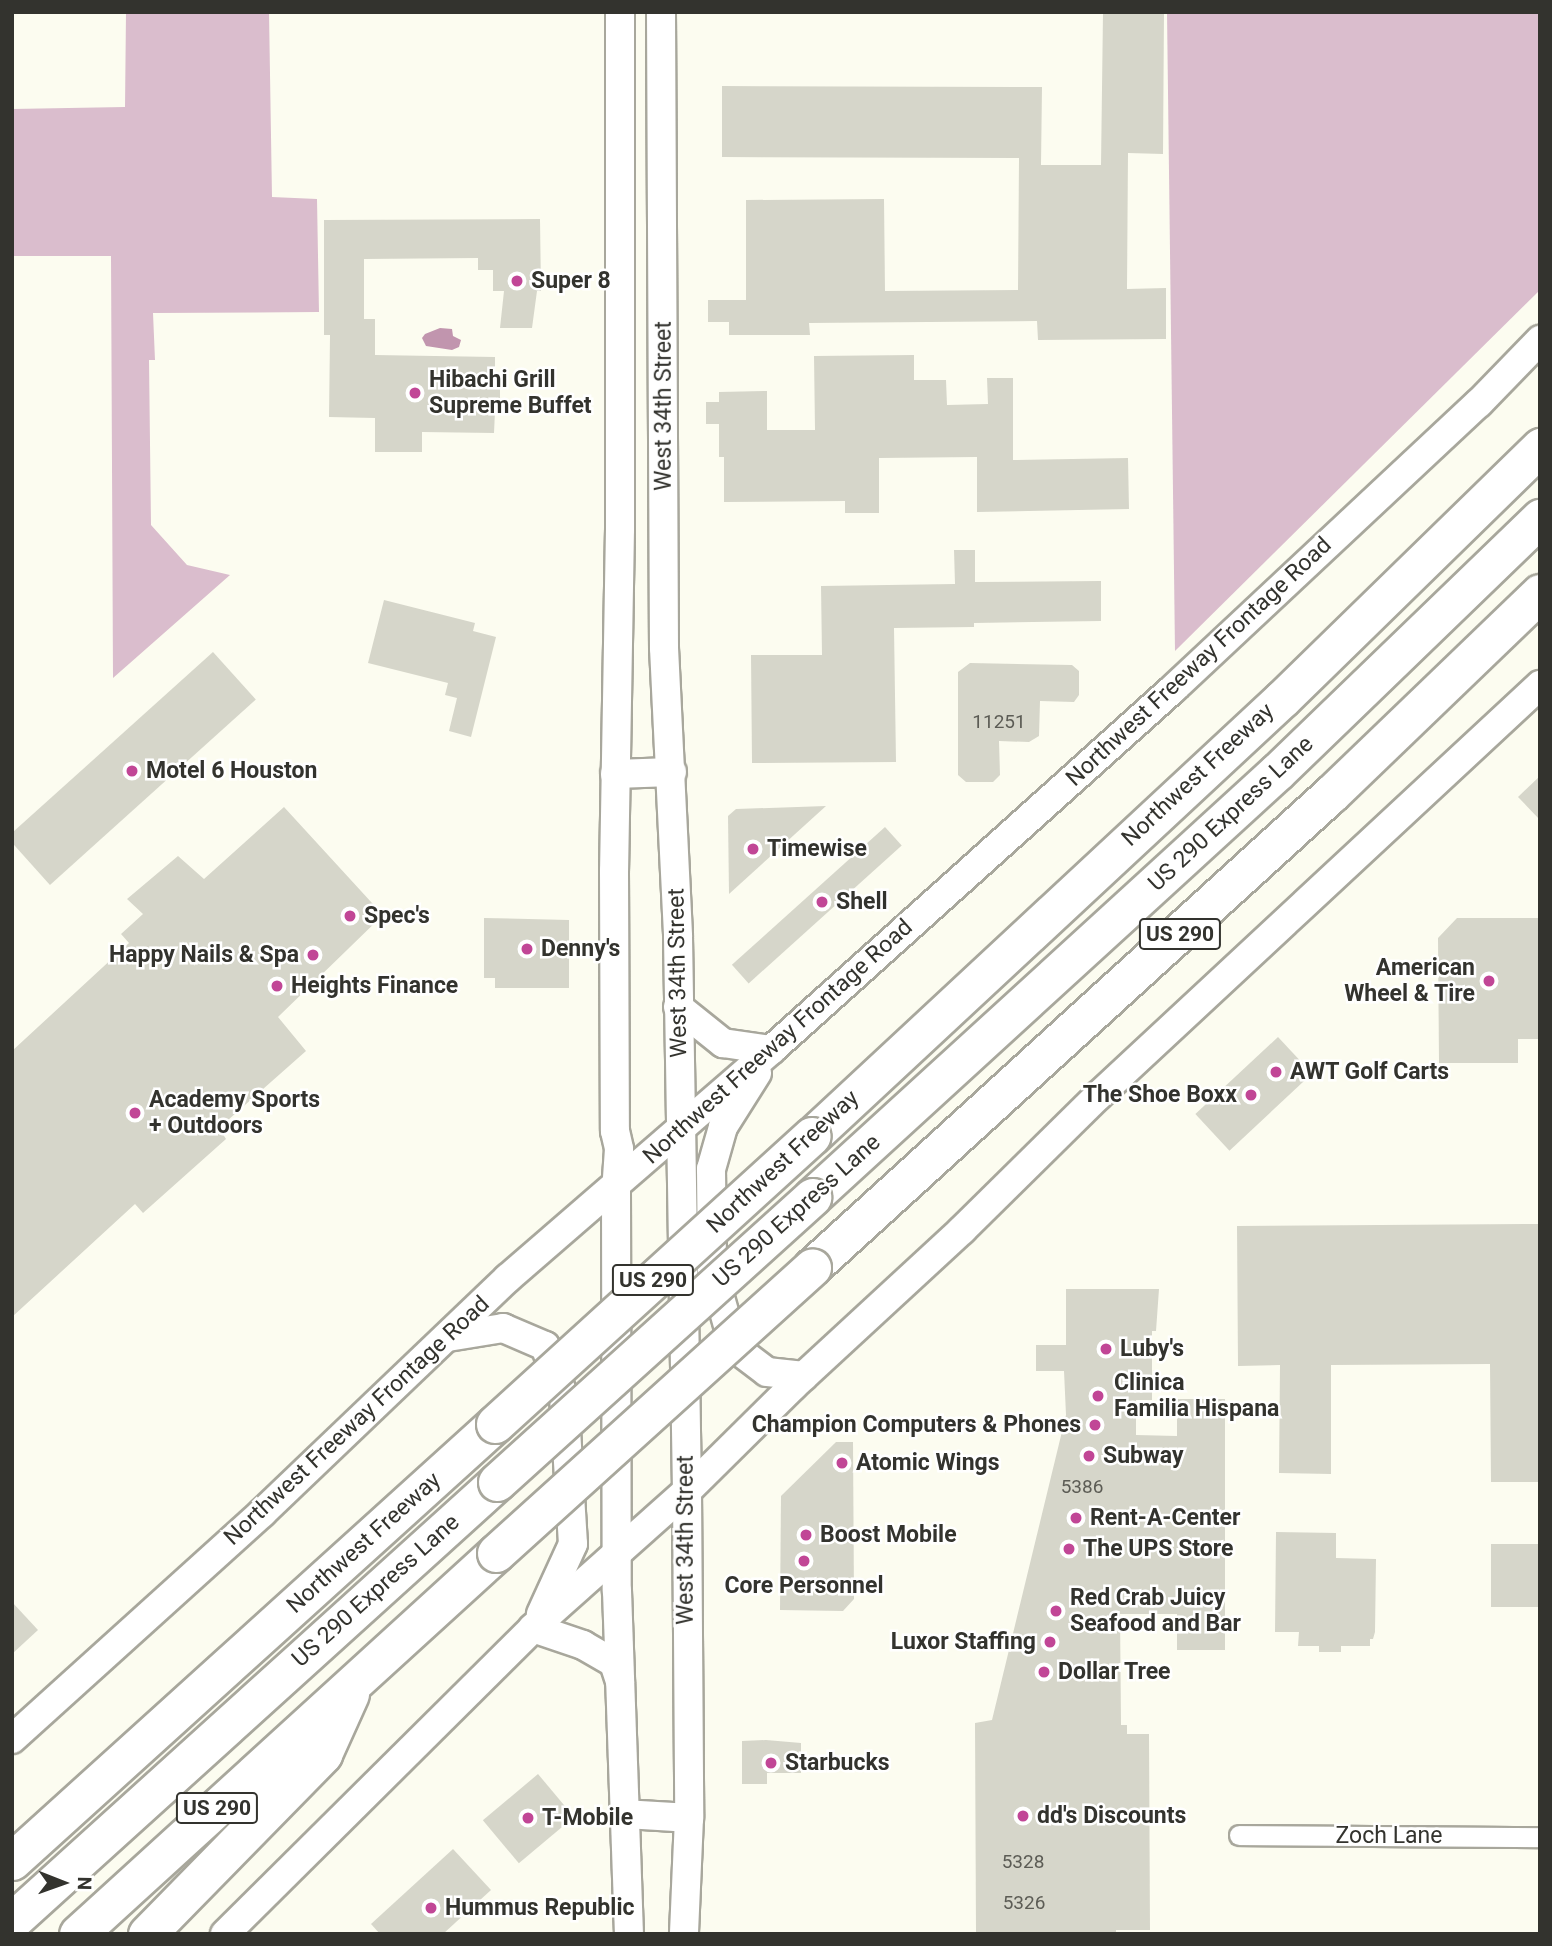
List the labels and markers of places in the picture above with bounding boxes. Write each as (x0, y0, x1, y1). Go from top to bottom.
place label: Super 8 (531, 267, 611, 295)
marker: Super 8 (509, 273, 525, 289)
place label: Hibachi Grill Supreme Buffet (429, 366, 592, 420)
marker: Hibachi Grill Supreme Buffet (407, 385, 423, 401)
place label: Motel 6 Houston (146, 757, 317, 785)
marker: Motel 6 Houston (124, 763, 140, 779)
place label: Timewise (767, 835, 867, 863)
marker: Timewise (745, 841, 761, 857)
place label: Shell (836, 888, 888, 916)
marker: Shell (814, 894, 830, 910)
place label: Spec's (364, 902, 430, 930)
marker: Spec's (342, 908, 358, 924)
place label: Denny's (541, 935, 620, 963)
place label: Happy Nails & Spa (109, 941, 299, 969)
marker: Denny's (519, 941, 535, 957)
marker: Happy Nails & Spa (305, 947, 321, 963)
place label: American Wheel & Tire (1344, 954, 1475, 1008)
place label: Heights Finance (291, 972, 458, 1000)
marker: American Wheel & Tire (1481, 973, 1497, 989)
marker: Heights Finance (269, 978, 285, 994)
place label: AWT Golf Carts (1290, 1058, 1450, 1086)
marker: AWT Golf Carts (1268, 1064, 1284, 1080)
place label: The Shoe Boxx (1083, 1081, 1237, 1109)
place label: Academy Sports + Outdoors (149, 1086, 320, 1140)
marker: The Shoe Boxx (1243, 1087, 1259, 1103)
marker: Academy Sports + Outdoors (127, 1105, 143, 1121)
place label: Luby's (1120, 1335, 1184, 1363)
marker: Luby's (1098, 1341, 1114, 1357)
place label: Clinica Familia Hispana (1114, 1369, 1279, 1423)
marker: Clinica Familia Hispana (1088, 1386, 1108, 1406)
place label: Champion Computers & Phones (752, 1411, 1081, 1439)
marker: Champion Computers & Phones (1087, 1417, 1103, 1433)
place label: Subway (1103, 1442, 1184, 1470)
marker: Subway (1081, 1448, 1097, 1464)
place label: Atomic Wings (856, 1449, 999, 1477)
marker: Atomic Wings (834, 1455, 850, 1471)
place label: Rent-A-Center (1090, 1504, 1240, 1532)
marker: Rent-A-Center (1068, 1510, 1084, 1526)
place label: Boost Mobile (820, 1521, 957, 1549)
marker: Boost Mobile (798, 1527, 814, 1543)
place label: The UPS Store (1083, 1535, 1233, 1563)
marker: The UPS Store (1061, 1541, 1077, 1557)
marker: Core Personnel (796, 1553, 812, 1569)
place label: Core Personnel (725, 1572, 883, 1600)
place label: Red Crab Juicy Seafood and Bar (1070, 1584, 1241, 1638)
marker: Red Crab Juicy Seafood and Bar (1048, 1603, 1064, 1619)
place label: Luxor Staffing (891, 1628, 1036, 1656)
marker: Luxor Staffing (1042, 1634, 1058, 1650)
place label: Dollar Tree (1058, 1658, 1171, 1686)
marker: Dollar Tree (1036, 1664, 1052, 1680)
place label: Starbucks (785, 1749, 890, 1777)
marker: Starbucks (763, 1755, 779, 1771)
place label: dd's Discounts (1037, 1802, 1186, 1830)
place label: T-Mobile (542, 1804, 633, 1832)
marker: dd's Discounts (1015, 1808, 1031, 1824)
marker: T-Mobile (520, 1810, 536, 1826)
place label: Hummus Republic (445, 1894, 634, 1922)
marker: Hummus Republic (423, 1900, 439, 1916)

